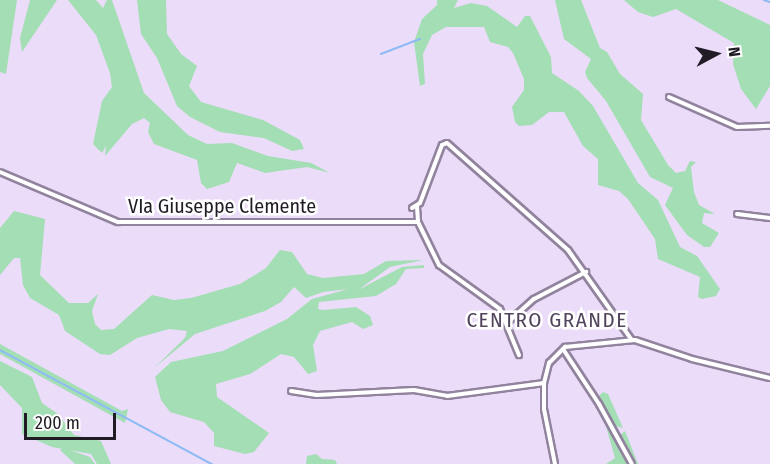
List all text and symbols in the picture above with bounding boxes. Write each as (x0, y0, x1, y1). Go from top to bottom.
north arrow (686, 24, 746, 84)
text: N (724, 46, 744, 58)
street label: VIa Giuseppe Clemente (128, 194, 316, 218)
district label: CENTRO GRANDE (466, 307, 628, 333)
scale bar (27, 401, 118, 439)
text: 200 m (35, 412, 80, 434)

